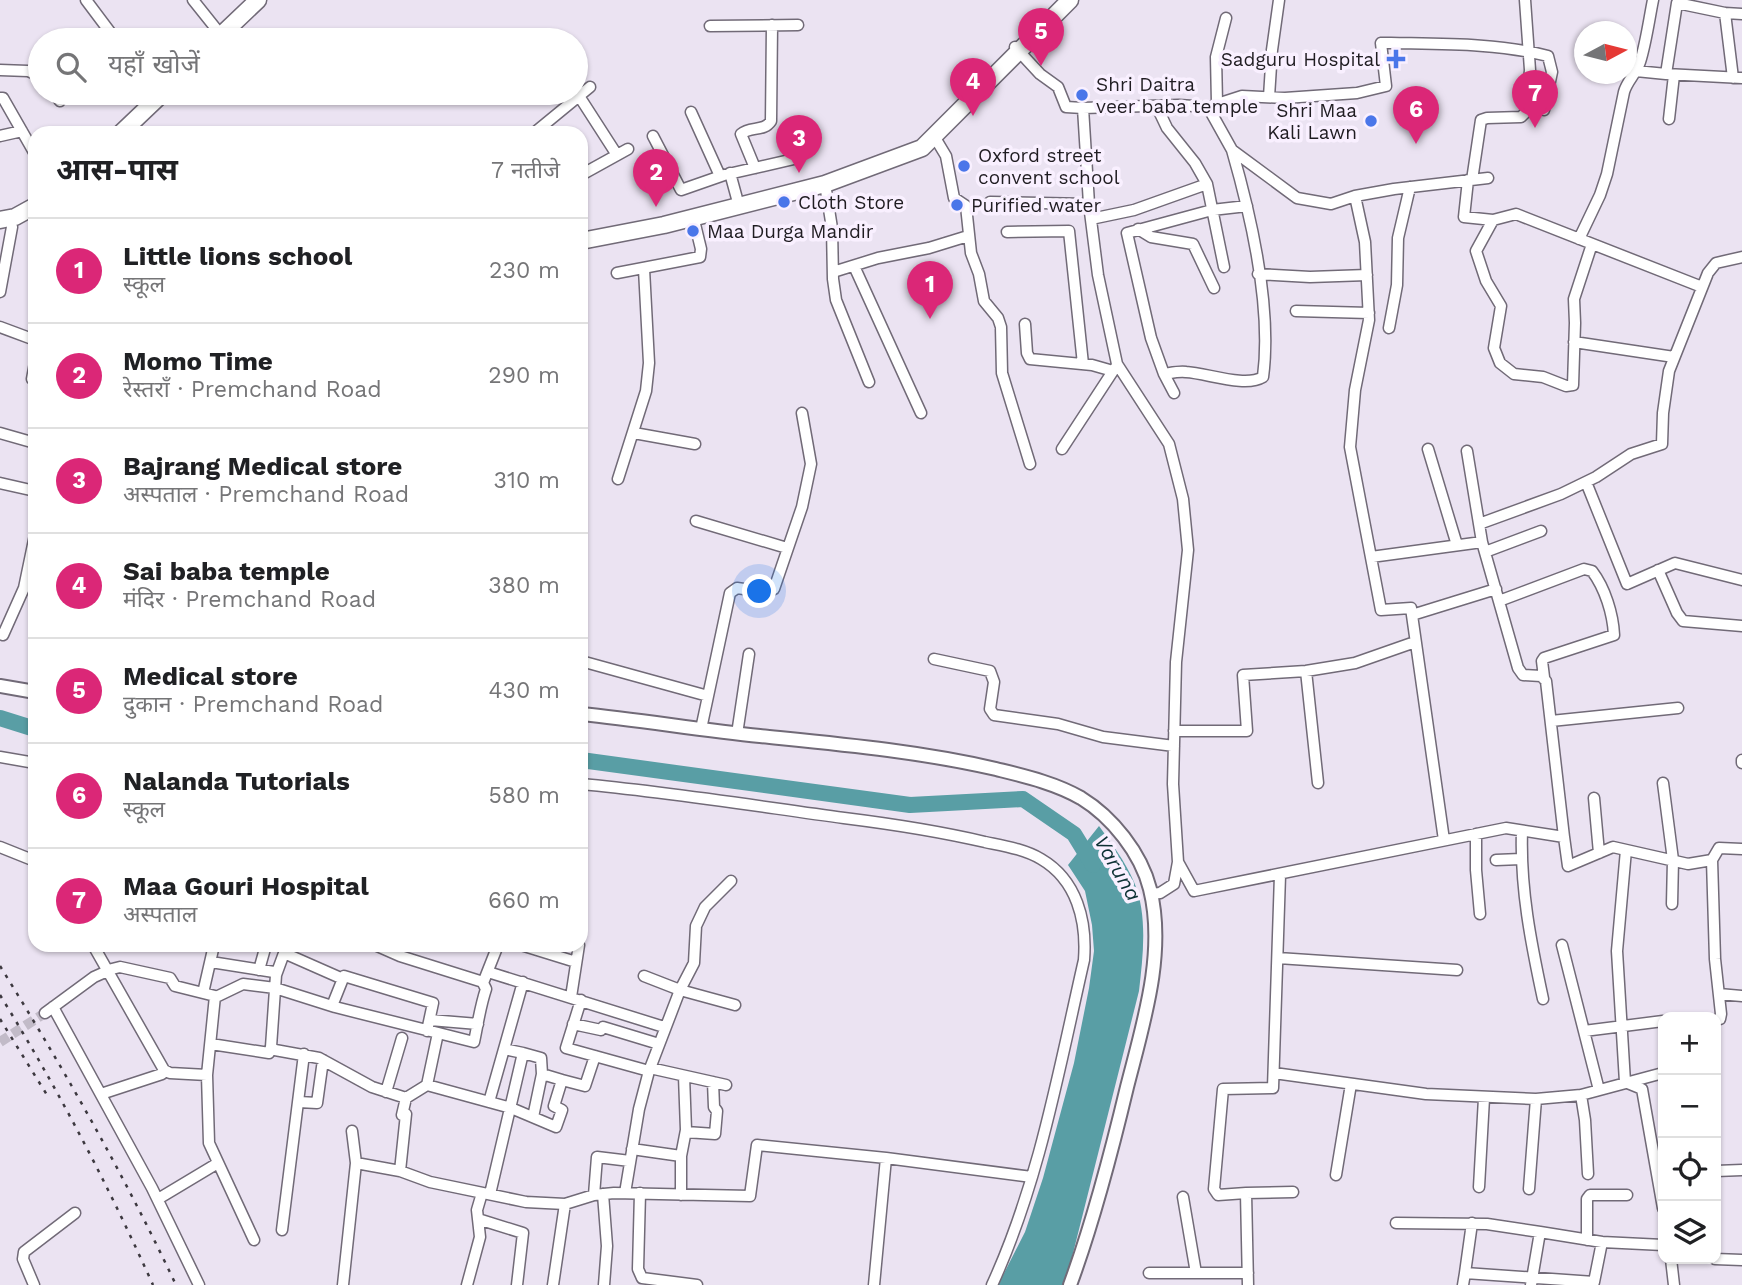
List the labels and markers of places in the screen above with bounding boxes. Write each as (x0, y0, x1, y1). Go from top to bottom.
pin: 5 (1018, 8, 1064, 66)
place label: Sadguru Hospital (1221, 48, 1380, 71)
marker: Sadguru Hospital (1386, 49, 1406, 69)
pin: 4 (950, 58, 996, 116)
pin: 7 (1512, 70, 1558, 128)
place label: Shri Daitra veer baba temple (1096, 73, 1258, 118)
pin: 6 (1393, 86, 1439, 144)
marker: Shri Daitra veer baba temple (1074, 87, 1090, 103)
place label: Shri Maa Kali Lawn (1267, 99, 1357, 144)
marker: Shri Maa Kali Lawn (1363, 113, 1379, 129)
pin: 3 (776, 115, 822, 173)
place label: Oxford street convent school (978, 144, 1120, 189)
pin: 2 (633, 149, 679, 207)
marker: Oxford street convent school (956, 158, 972, 174)
place label: Cloth Store (798, 191, 904, 214)
marker: Cloth Store (776, 194, 792, 210)
place label: Purified water (971, 194, 1102, 217)
marker: Purified water (949, 197, 965, 213)
place label: Maa Durga Mandir (707, 220, 874, 243)
marker: Maa Durga Mandir (685, 223, 701, 239)
pin: 1 (907, 261, 953, 319)

